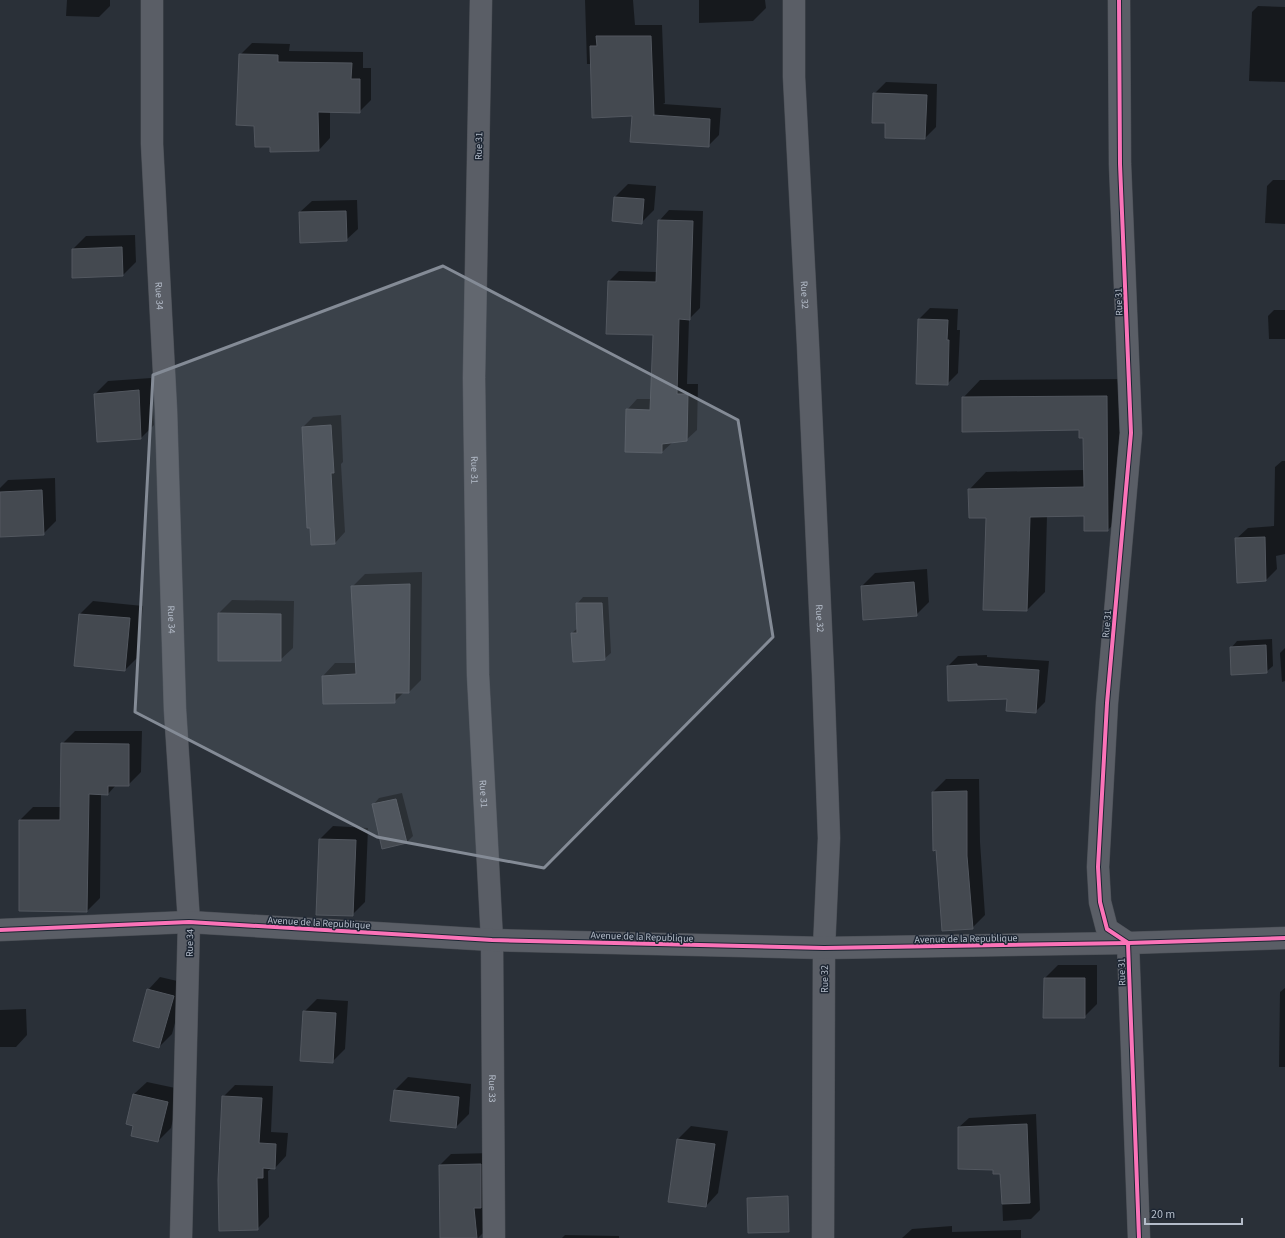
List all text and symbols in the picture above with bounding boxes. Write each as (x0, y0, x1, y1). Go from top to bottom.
street label: Rue 31 (472, 132, 486, 160)
street label: Rue 32 (797, 280, 812, 309)
street label: Rue 34 (151, 281, 167, 310)
street label: Rue 31 (1112, 288, 1126, 316)
street label: Rue 31 (467, 456, 481, 484)
street label: Rue 32 (812, 604, 827, 633)
street label: Rue 34 (164, 605, 179, 634)
street label: Rue 31 (1099, 609, 1115, 639)
street label: Rue 31 (476, 779, 491, 808)
street label: Avenue de la Republique (267, 913, 371, 933)
street label: Avenue de la Republique (590, 928, 694, 946)
street label: Rue 34 (183, 929, 197, 957)
street label: Avenue de la Republique (914, 931, 1018, 947)
street label: Rue 31 (1115, 958, 1129, 986)
street label: Rue 32 (818, 965, 832, 993)
street label: Rue 33 (485, 1074, 499, 1103)
scale bar (1145, 1200, 1242, 1226)
text: 20 m (1151, 1206, 1175, 1223)

